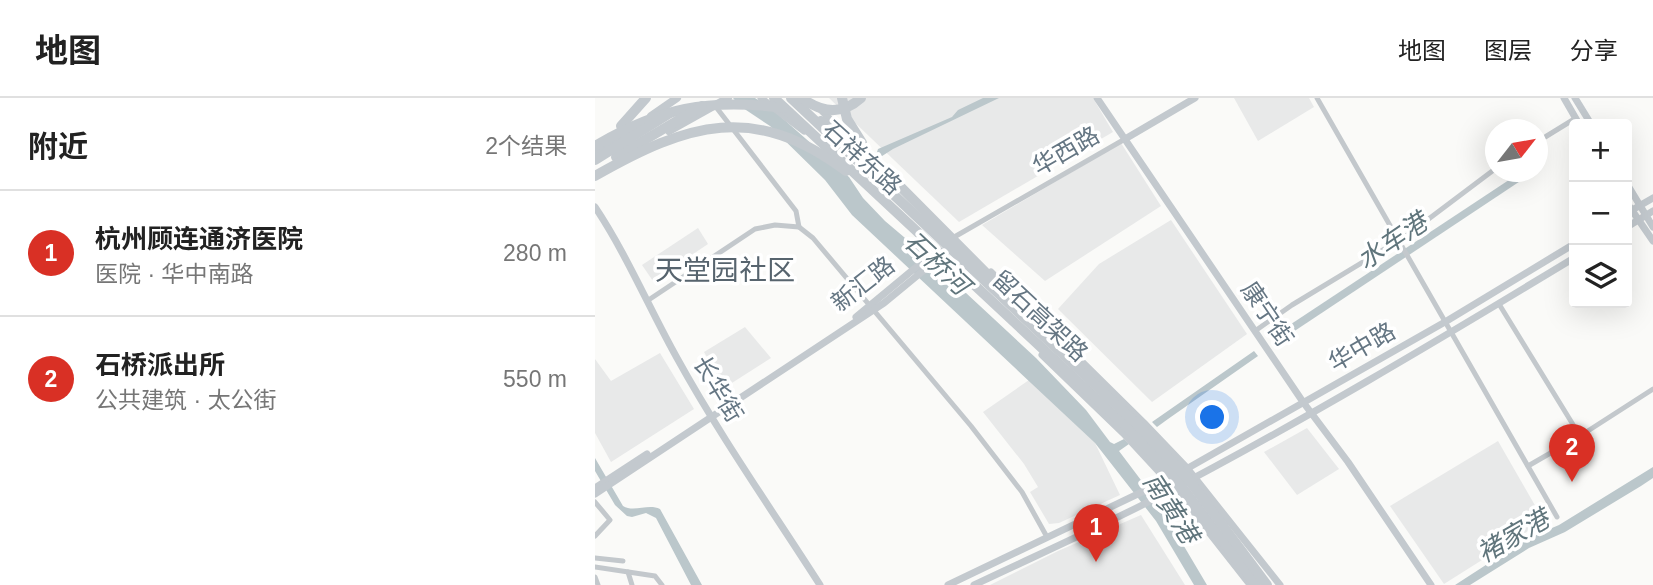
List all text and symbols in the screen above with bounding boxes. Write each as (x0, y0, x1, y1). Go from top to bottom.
text: 地图 (35, 32, 101, 69)
text: 地图 (1398, 37, 1446, 64)
text: 图层 (1484, 37, 1532, 64)
text: 分享 (1570, 37, 1618, 64)
street label: 石祥东路 (818, 115, 907, 200)
north arrow (1485, 119, 1548, 182)
map controls (1569, 119, 1632, 308)
button: + (1569, 119, 1632, 182)
street label: 华西路 (1028, 121, 1104, 180)
text: 附近 (28, 130, 88, 163)
text: 2个结果 (485, 133, 567, 159)
button: − (1569, 182, 1632, 245)
water label: 水车港 (1351, 205, 1436, 275)
text: 杭州顾连通济医院 (95, 224, 303, 254)
water label: 石桥河 (898, 225, 979, 304)
text: 1 (45, 240, 57, 266)
text: 280 m (503, 240, 567, 266)
button: layers (1569, 245, 1632, 308)
street label: 新汇路 (826, 251, 899, 316)
district label: 天堂园社区 (655, 255, 795, 286)
text: 医院 · 华中南路 (95, 261, 253, 287)
street label: 留石高架路 (987, 265, 1093, 366)
street label: 康宁街 (1236, 276, 1299, 351)
street label: 华中路 (1324, 317, 1400, 376)
text: 石桥派出所 (95, 350, 225, 380)
street label: 长华街 (688, 351, 749, 427)
text: 2 (45, 366, 57, 392)
text: 550 m (503, 366, 567, 392)
text: 公共建筑 · 太公街 (95, 387, 276, 413)
your location (1195, 400, 1229, 434)
pin: 2 (1549, 424, 1595, 482)
water label: 南黄港 (1137, 467, 1207, 552)
water label: 褚家港 (1472, 502, 1558, 568)
pin: 1 (1073, 504, 1119, 562)

